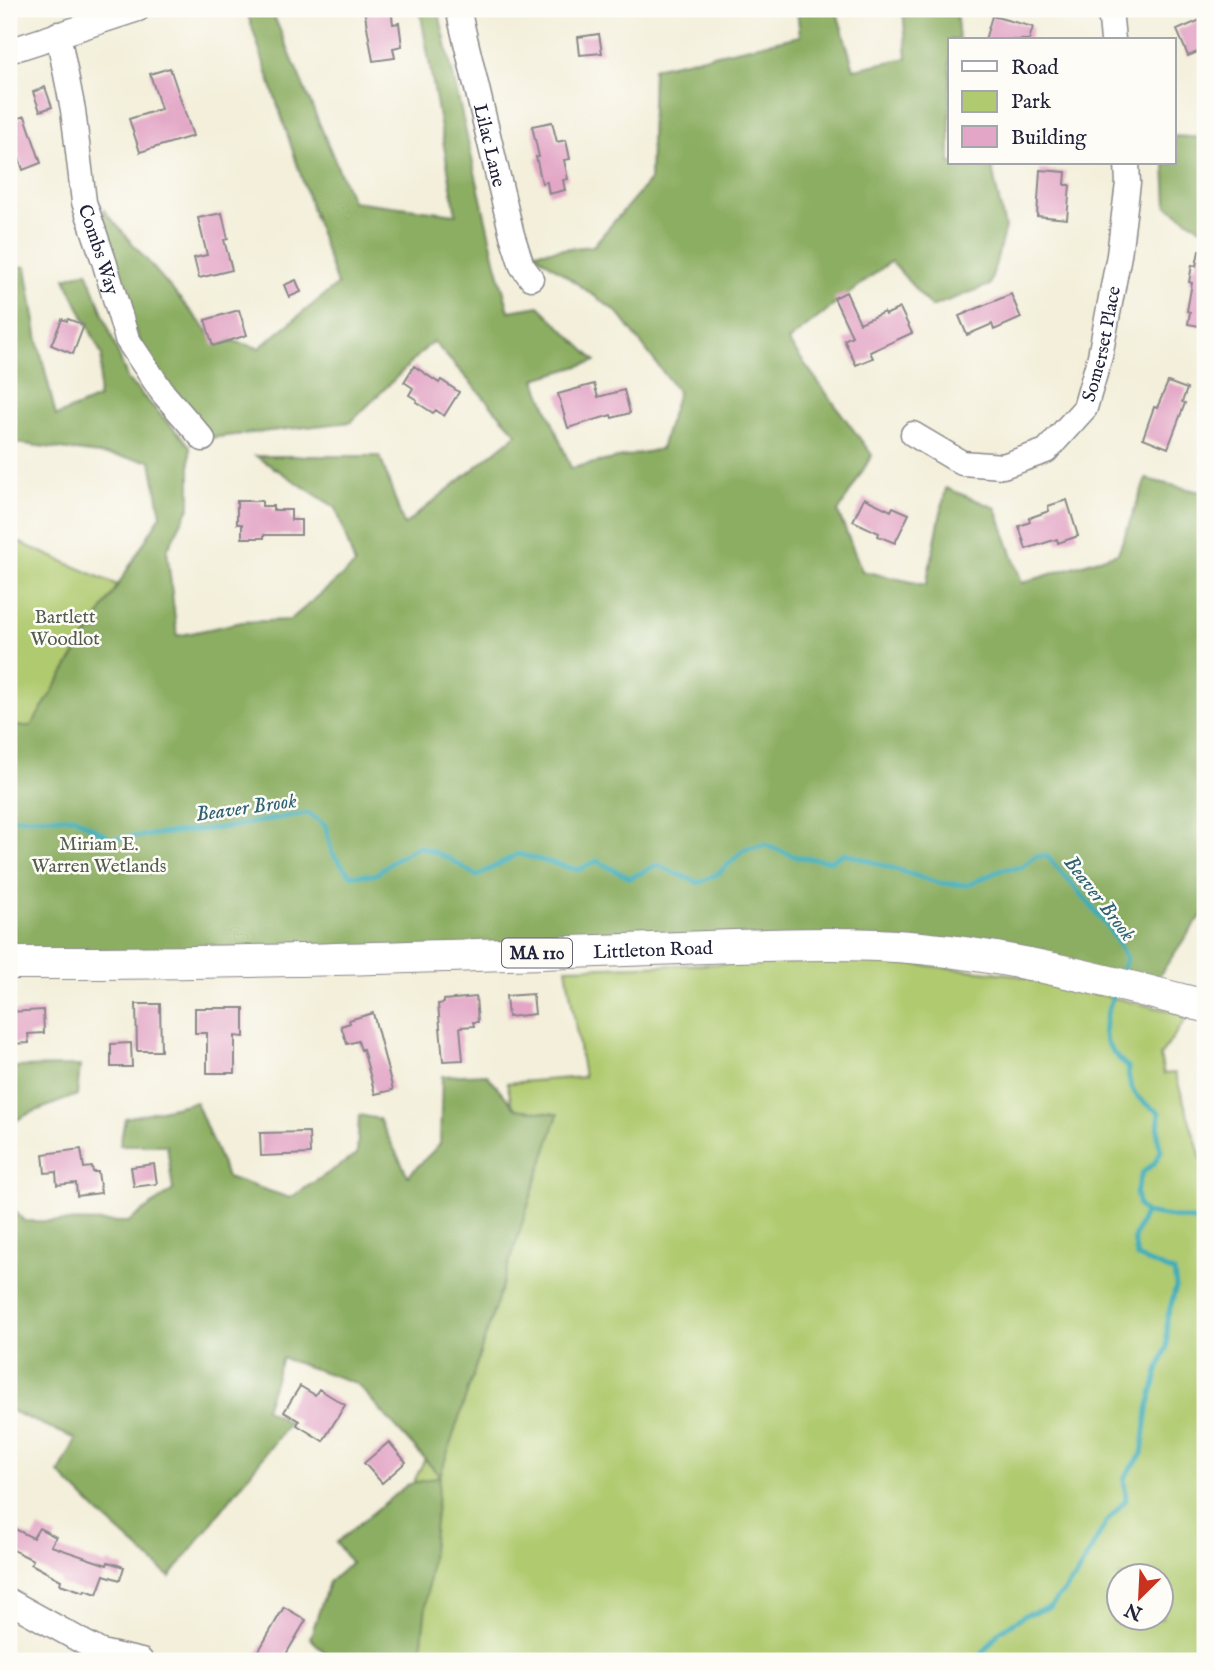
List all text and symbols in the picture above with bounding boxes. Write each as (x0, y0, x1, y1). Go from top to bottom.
legend (948, 38, 1176, 164)
text: Road (1011, 55, 1059, 82)
text: Park (1011, 89, 1052, 116)
street label: Lilac Lane (467, 102, 510, 190)
text: Building (1011, 125, 1087, 152)
street label: Combs Way (72, 202, 124, 299)
street label: Somerset Place (1077, 284, 1127, 405)
park label: Bartlett Woodlot (30, 606, 100, 652)
water label: Beaver Brook (194, 788, 299, 829)
park label: Miriam E. Warren Wetlands (32, 833, 166, 879)
water label: Beaver Brook (1057, 851, 1141, 948)
street label: Littleton Road (593, 937, 714, 965)
road number: MA 110 (502, 938, 572, 968)
north arrow (1106, 1562, 1176, 1632)
text: N (1121, 1596, 1147, 1625)

